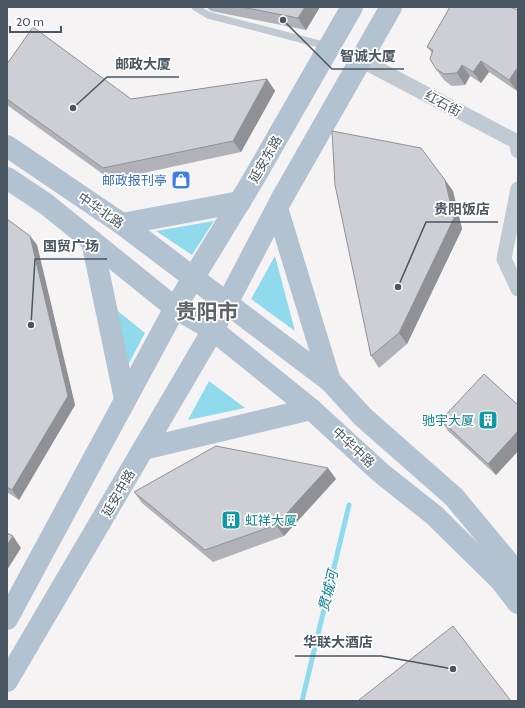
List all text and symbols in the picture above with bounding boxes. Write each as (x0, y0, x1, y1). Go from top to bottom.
scale bar (10, 8, 61, 34)
text: 20 m (16, 14, 44, 29)
callout: 智诚大厦 (332, 43, 404, 69)
text: 智诚大厦 (340, 47, 396, 65)
callout: 邮政大厦 (107, 51, 179, 77)
text: 邮政大厦 (115, 55, 171, 73)
street label: 红石街 (422, 87, 464, 119)
street label: 延安东路 (245, 132, 285, 186)
shop icon: 邮政报刊亭 (170, 169, 192, 191)
place label: 邮政报刊亭 (102, 172, 167, 188)
street label: 中华北路 (75, 189, 127, 231)
callout: 贵阳饭店 (426, 196, 498, 222)
text: 贵阳饭店 (434, 200, 490, 218)
callout: 国贸广场 (35, 233, 107, 259)
text: 国贸广场 (43, 237, 99, 255)
district label: 贵阳市 (176, 299, 239, 324)
building icon: 驰宇大厦 (477, 409, 499, 431)
place label: 驰宇大厦 (422, 412, 474, 428)
street label: 中华中路 (330, 423, 378, 471)
street label: 延安中路 (98, 466, 138, 520)
building icon: 虹祥大厦 (220, 509, 242, 531)
place label: 虹祥大厦 (245, 512, 297, 528)
water label: 贯城河 (314, 566, 343, 614)
callout: 华联大酒店 (295, 630, 381, 656)
text: 华联大酒店 (303, 633, 373, 651)

